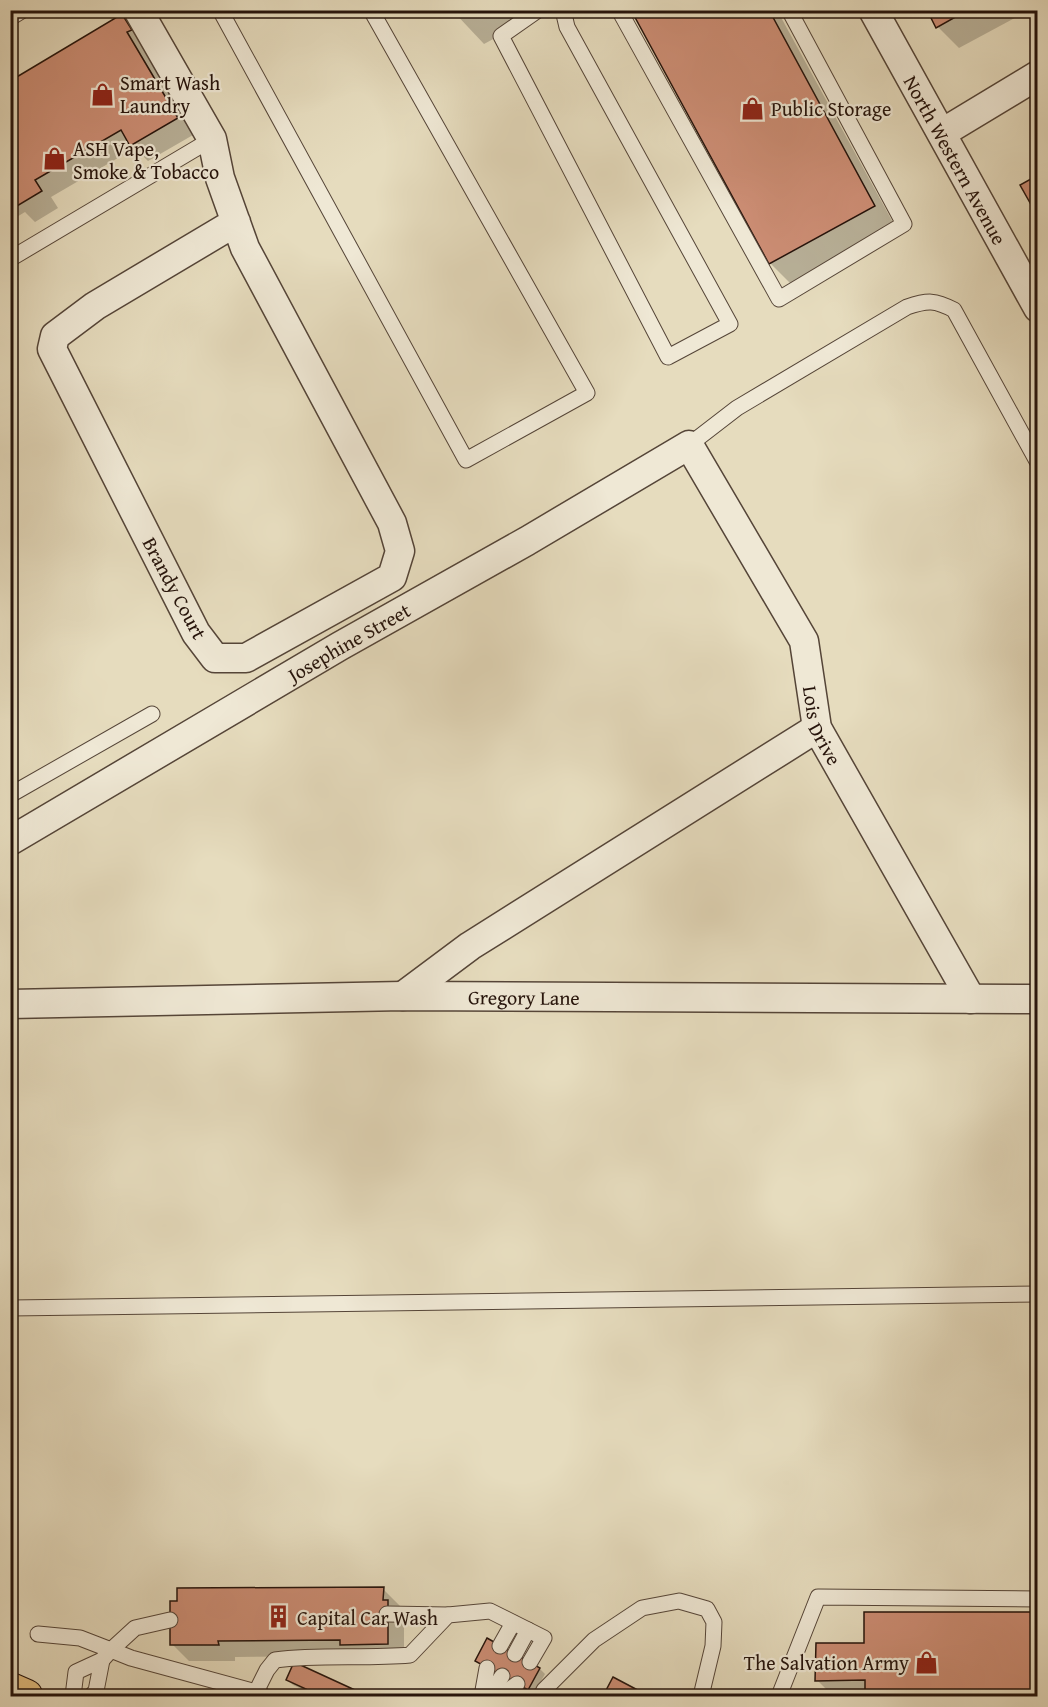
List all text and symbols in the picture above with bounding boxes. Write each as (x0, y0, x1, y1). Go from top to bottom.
place label: Smart Wash Laundry (120, 68, 220, 120)
street label: North Western Avenue (897, 70, 1014, 250)
shop icon: Smart Wash Laundry (89, 81, 115, 107)
place label: Public Storage (771, 94, 891, 123)
shop icon: Public Storage (740, 95, 766, 121)
place label: ASH Vape, Smoke & Tobacco (73, 134, 219, 186)
shop icon: ASH Vape, Smoke & Tobacco (42, 146, 68, 172)
street label: Brandy Court (136, 532, 214, 644)
street label: Josephine Street (279, 595, 415, 690)
street label: Lois Drive (796, 684, 849, 770)
street label: Gregory Lane (468, 982, 580, 1011)
place label: Capital Car Wash (297, 1603, 438, 1632)
building icon: Capital Car Wash (266, 1604, 292, 1630)
place label: The Salvation Army (744, 1648, 909, 1677)
shop icon: The Salvation Army (914, 1649, 940, 1675)

